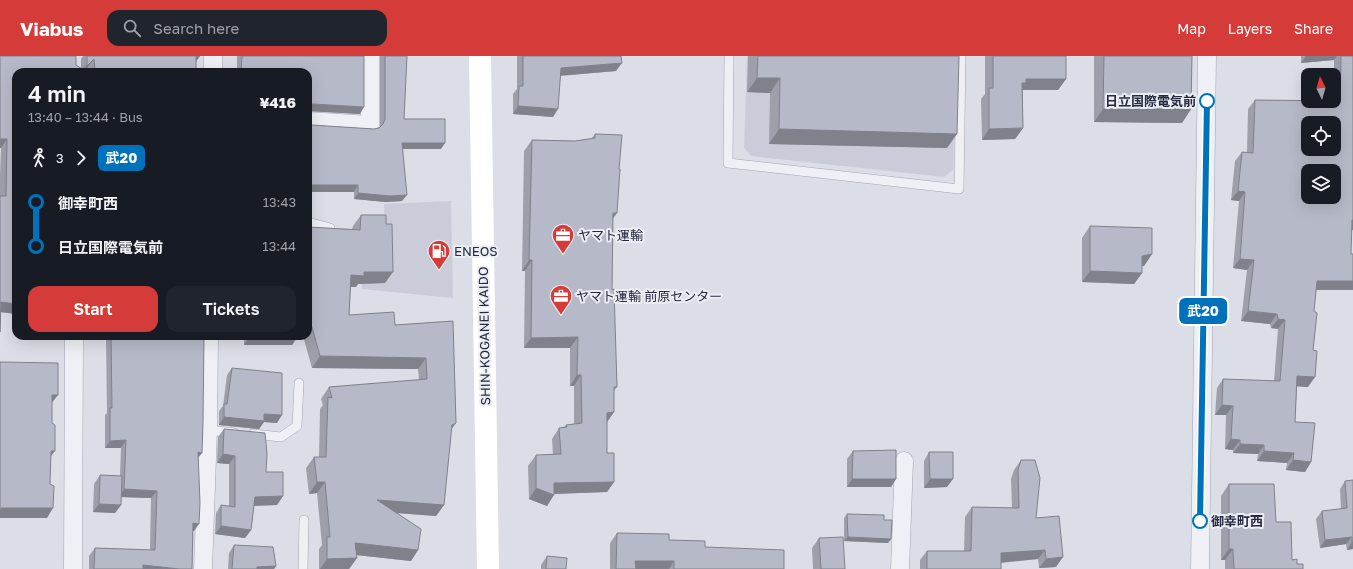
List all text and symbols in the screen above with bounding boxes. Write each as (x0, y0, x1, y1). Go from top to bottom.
search box (107, 10, 387, 46)
text: Viabus (20, 17, 83, 40)
icon: search (121, 17, 143, 39)
text: Search here (153, 19, 239, 37)
text: Map (1177, 20, 1206, 37)
text: Layers (1228, 20, 1272, 37)
text: Share (1294, 20, 1333, 37)
north arrow (1301, 68, 1341, 108)
map controls (1301, 68, 1341, 204)
text: 4 min (28, 80, 86, 107)
text: ¥416 (259, 93, 296, 111)
place label: 日立国際電気前 (1105, 93, 1196, 109)
marker: 日立国際電気前 (1199, 93, 1215, 109)
text: 13:40 – 13:44 · Bus (28, 109, 143, 125)
button: locate (1301, 116, 1341, 156)
icon: walk (28, 147, 50, 169)
icon: forward (70, 147, 92, 169)
text: 武20 (106, 149, 137, 166)
text: 3 (56, 150, 64, 166)
button: layers (1301, 164, 1341, 204)
text: 御幸町西 (58, 194, 118, 212)
text: 13:43 (263, 194, 296, 210)
office icon: ヤマト運輸 (550, 222, 576, 255)
place label: ヤマト運輸 (578, 227, 643, 243)
text: 日立国際電気前 (58, 238, 163, 256)
text: 13:44 (262, 238, 296, 254)
fuel station icon: ENEOS (426, 238, 452, 271)
place label: ENEOS (454, 243, 498, 259)
street label: SHIN-KOGANEI KAIDO (475, 266, 493, 406)
office icon: ヤマト運輸 前原センター (548, 283, 574, 316)
button: Start (28, 286, 158, 332)
button: Tickets (166, 286, 296, 332)
place label: ヤマト運輸 前原センター (576, 288, 722, 304)
line badge: 武20 (1180, 298, 1226, 324)
text: 武20 (1187, 302, 1219, 319)
marker: 御幸町西 (1192, 513, 1208, 529)
place label: 御幸町西 (1211, 513, 1263, 529)

